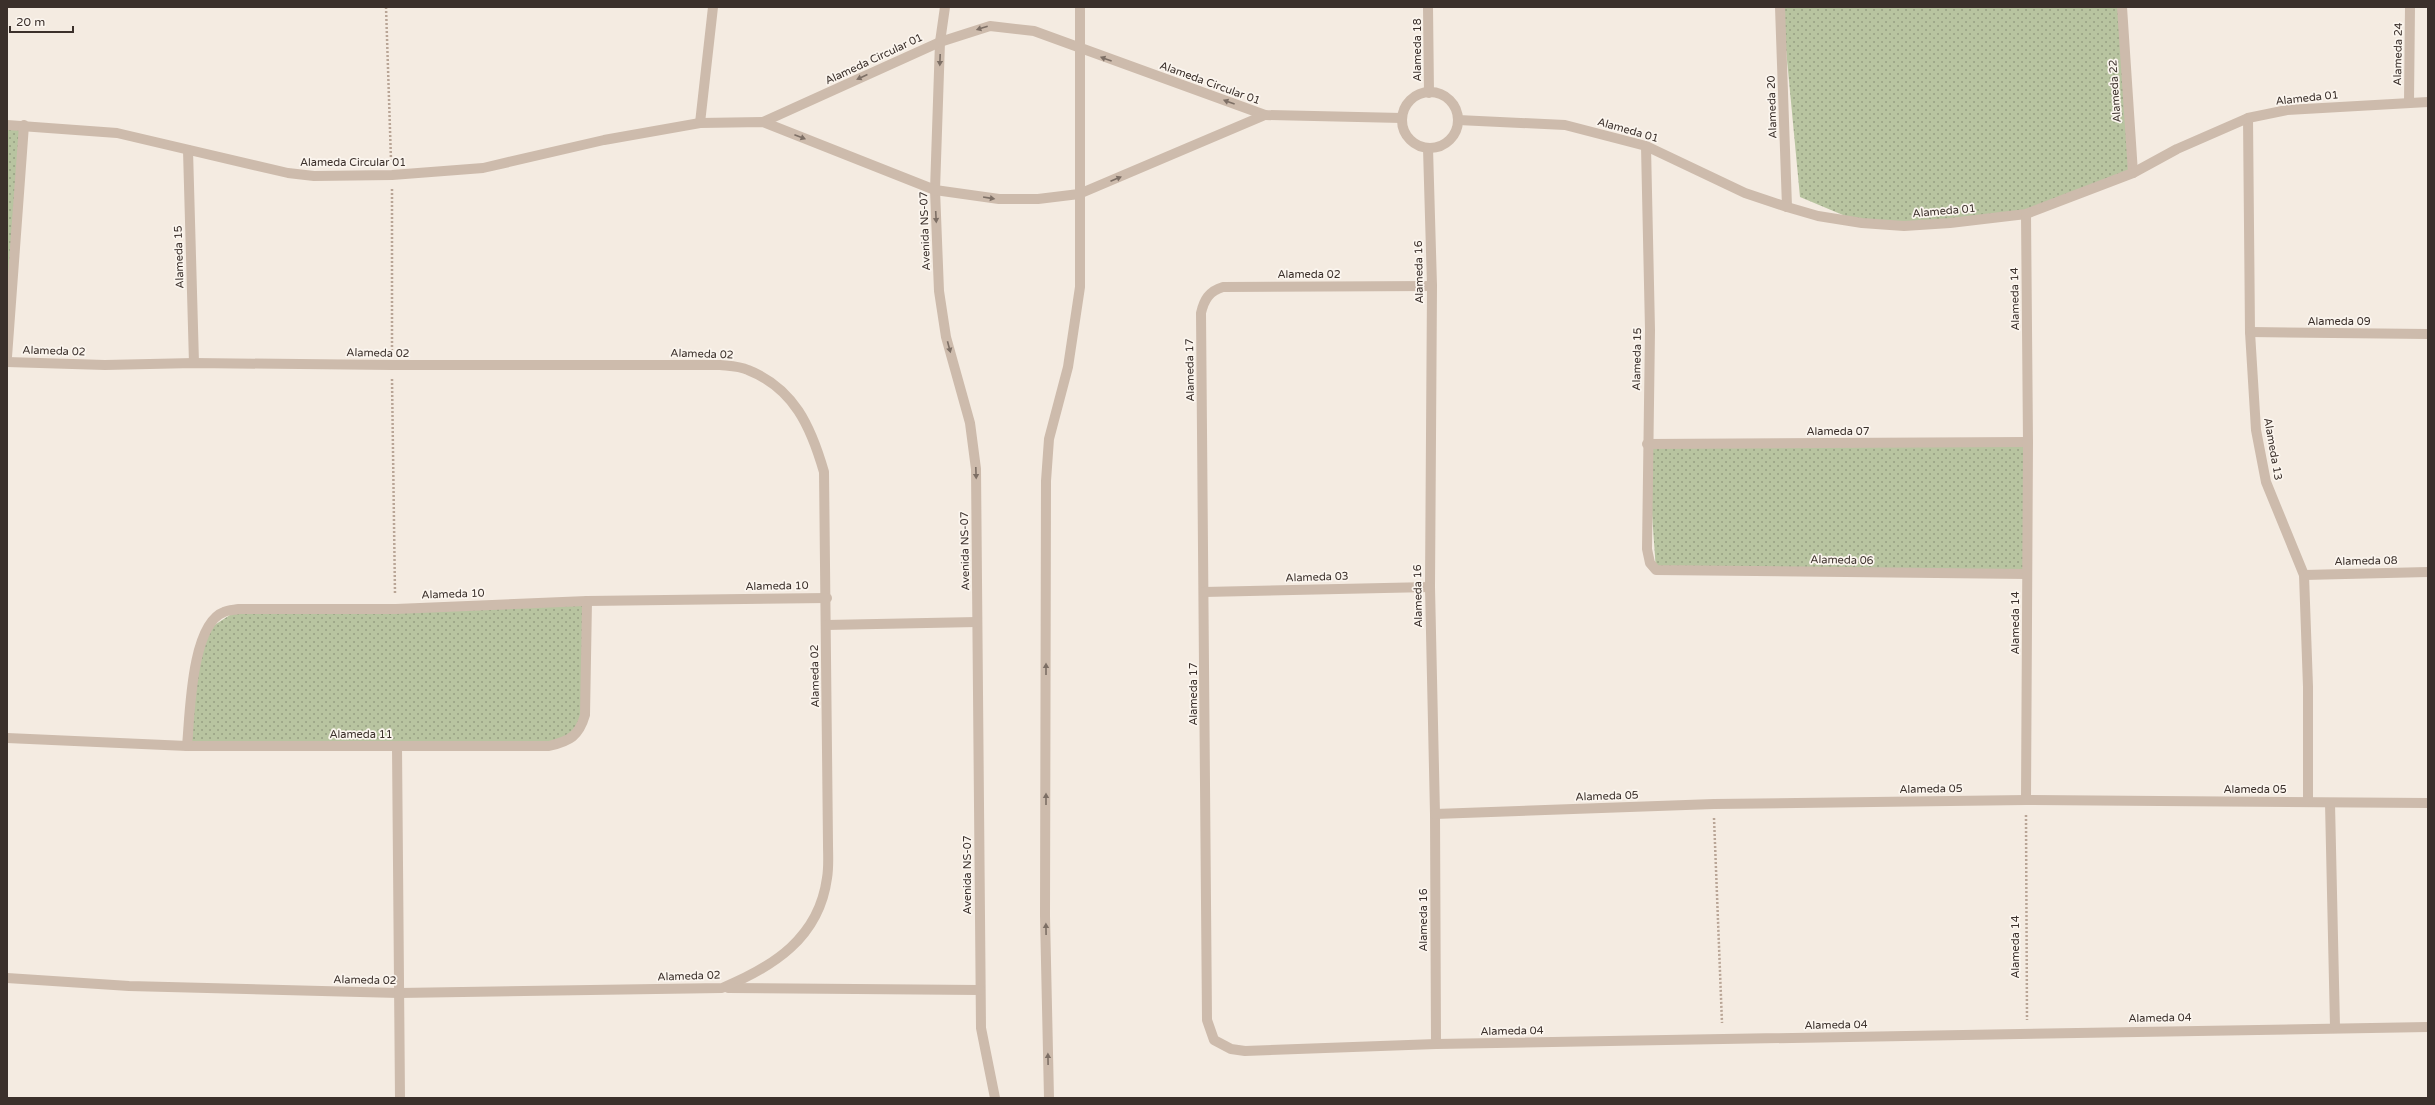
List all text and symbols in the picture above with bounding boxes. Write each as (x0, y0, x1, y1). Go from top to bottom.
scale bar (10, 8, 73, 34)
text: 20 m (16, 15, 45, 29)
street label: Alameda 18 (1411, 18, 1424, 82)
street label: Alameda 24 (2391, 22, 2405, 86)
one-way arrow (976, 25, 988, 31)
street label: Alameda Circular 01 (823, 31, 925, 87)
one-way arrow (936, 54, 943, 66)
one-way arrow (1100, 55, 1112, 61)
street label: Alameda Circular 01 (1158, 59, 1262, 107)
street label: Alameda 22 (2106, 59, 2124, 123)
one-way arrow (856, 74, 868, 80)
street label: Alameda 20 (1764, 75, 1780, 139)
street label: Alameda 01 (2275, 88, 2339, 108)
one-way arrow (1222, 99, 1234, 105)
street label: Alameda 01 (1596, 115, 1660, 145)
one-way arrow (794, 134, 806, 140)
street label: Alameda Circular 01 (300, 156, 406, 169)
one-way arrow (1110, 175, 1122, 181)
street label: Avenida NS-07 (917, 191, 933, 271)
one-way arrow (983, 195, 995, 201)
street label: Alameda 01 (1912, 202, 1976, 220)
one-way arrow (933, 211, 940, 224)
street label: Alameda 15 (171, 225, 187, 289)
street label: Alameda 16 (1412, 240, 1426, 304)
street label: Alameda 14 (2008, 267, 2022, 331)
street label: Alameda 02 (1277, 268, 1341, 281)
street label: Alameda 09 (2307, 315, 2371, 328)
street label: Alameda 15 (1630, 327, 1644, 391)
street label: Alameda 17 (1183, 338, 1197, 402)
one-way arrow (946, 341, 952, 353)
street label: Alameda 02 (22, 343, 86, 359)
street label: Alameda 02 (346, 346, 410, 360)
street label: Alameda 02 (670, 346, 734, 362)
street label: Alameda 13 (2261, 417, 2285, 481)
street label: Alameda 07 (1806, 425, 1870, 438)
one-way arrow (972, 467, 979, 479)
street label: Avenida NS-07 (958, 511, 972, 591)
street label: Alameda 06 (1810, 553, 1874, 567)
street label: Alameda 08 (2334, 554, 2398, 568)
street label: Alameda 16 (1411, 564, 1425, 628)
street label: Alameda 03 (1285, 569, 1349, 585)
street label: Alameda 10 (745, 579, 809, 593)
street label: Alameda 10 (421, 586, 485, 602)
street label: Alameda 14 (2009, 591, 2022, 655)
street label: Alameda 02 (808, 644, 822, 708)
one-way arrow (1043, 662, 1049, 675)
street label: Alameda 17 (1187, 662, 1200, 726)
street label: Alameda 11 (329, 728, 393, 741)
street label: Alameda 05 (1899, 782, 1963, 796)
street label: Alameda 05 (2223, 783, 2287, 796)
street label: Alameda 05 (1575, 788, 1639, 804)
one-way arrow (1043, 792, 1049, 805)
street label: Avenida NS-07 (961, 835, 974, 915)
street label: Alameda 16 (1417, 888, 1430, 952)
street label: Alameda 14 (2009, 915, 2022, 979)
one-way arrow (1042, 923, 1049, 935)
street label: Alameda 02 (657, 968, 721, 984)
street label: Alameda 02 (333, 973, 397, 987)
street label: Alameda 04 (2128, 1011, 2192, 1025)
street label: Alameda 04 (1804, 1018, 1868, 1032)
street label: Alameda 04 (1480, 1024, 1544, 1038)
one-way arrow (1045, 1052, 1051, 1065)

